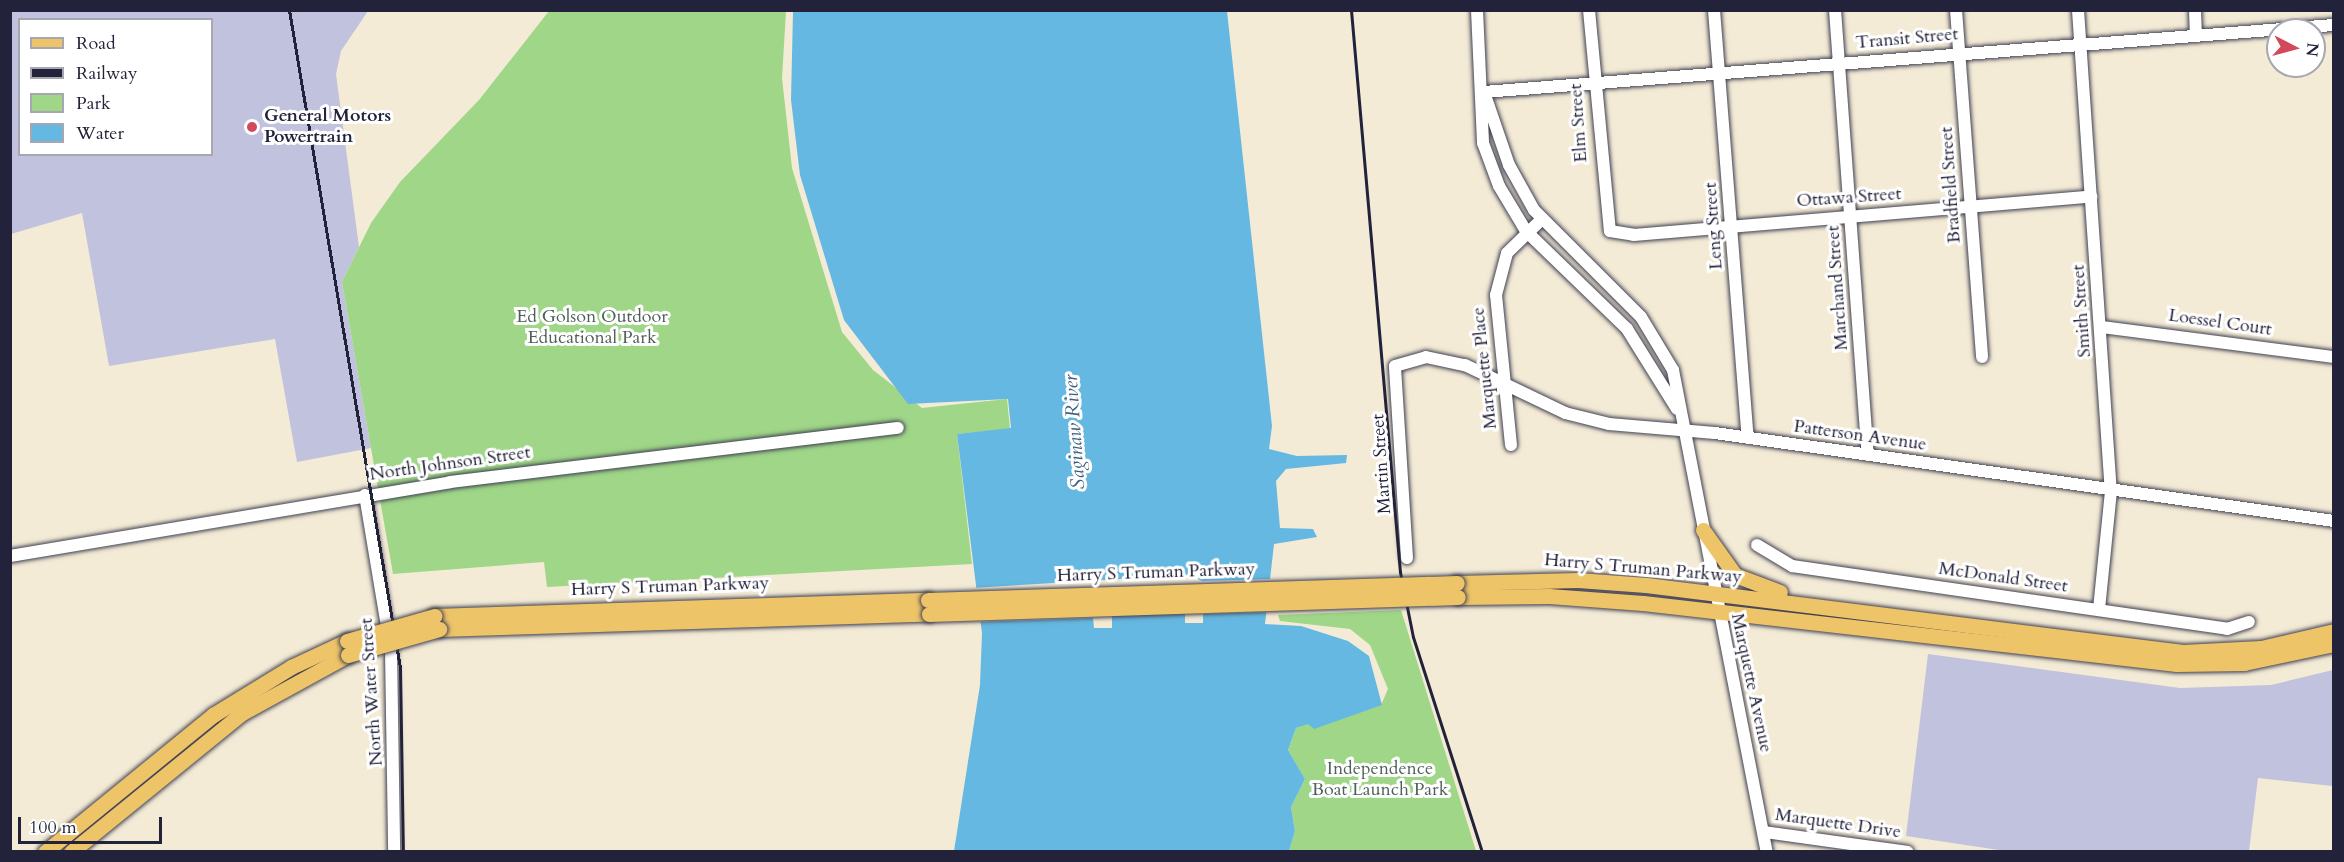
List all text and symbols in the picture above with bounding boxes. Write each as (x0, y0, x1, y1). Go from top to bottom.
legend (18, 18, 213, 156)
north arrow (2266, 18, 2326, 78)
street label: Transit Street (1855, 24, 1959, 54)
text: Road (76, 31, 116, 56)
text: N (2300, 42, 2324, 58)
text: Railway (76, 61, 138, 86)
street label: Elm Street (1565, 83, 1593, 163)
text: Park (76, 91, 111, 116)
place label: General Motors Powertrain (264, 106, 391, 148)
marker: General Motors Powertrain (245, 120, 259, 134)
text: Water (76, 121, 124, 146)
street label: Bradfield Street (1936, 126, 1966, 244)
street label: Leng Street (1700, 182, 1728, 270)
street label: Ottawa Street (1796, 184, 1902, 212)
street label: Marchand Street (1823, 225, 1853, 351)
street label: Smith Street (2068, 264, 2096, 358)
street label: Loessel Court (2167, 305, 2273, 341)
street label: Marquette Place (1468, 306, 1502, 430)
park label: Ed Golson Outdoor Educational Park (516, 307, 668, 350)
water label: Saginaw River (1058, 374, 1090, 490)
street label: Martin Street (1368, 413, 1396, 515)
street label: Patterson Avenue (1792, 416, 1928, 456)
street label: North Johnson Street (368, 442, 532, 486)
street label: Harry S Truman Parkway (1543, 550, 1743, 588)
street label: McDonald Street (1937, 558, 2069, 598)
street label: Harry S Truman Parkway (1057, 559, 1255, 587)
street label: Harry S Truman Parkway (571, 573, 769, 601)
street label: Marquette Avenue (1726, 611, 1776, 755)
street label: North Water Street (356, 617, 388, 767)
park label: Independence Boat Launch Park (1312, 759, 1448, 802)
street label: Marquette Drive (1774, 804, 1902, 844)
scale bar (21, 805, 165, 843)
text: 100 m (29, 815, 77, 840)

